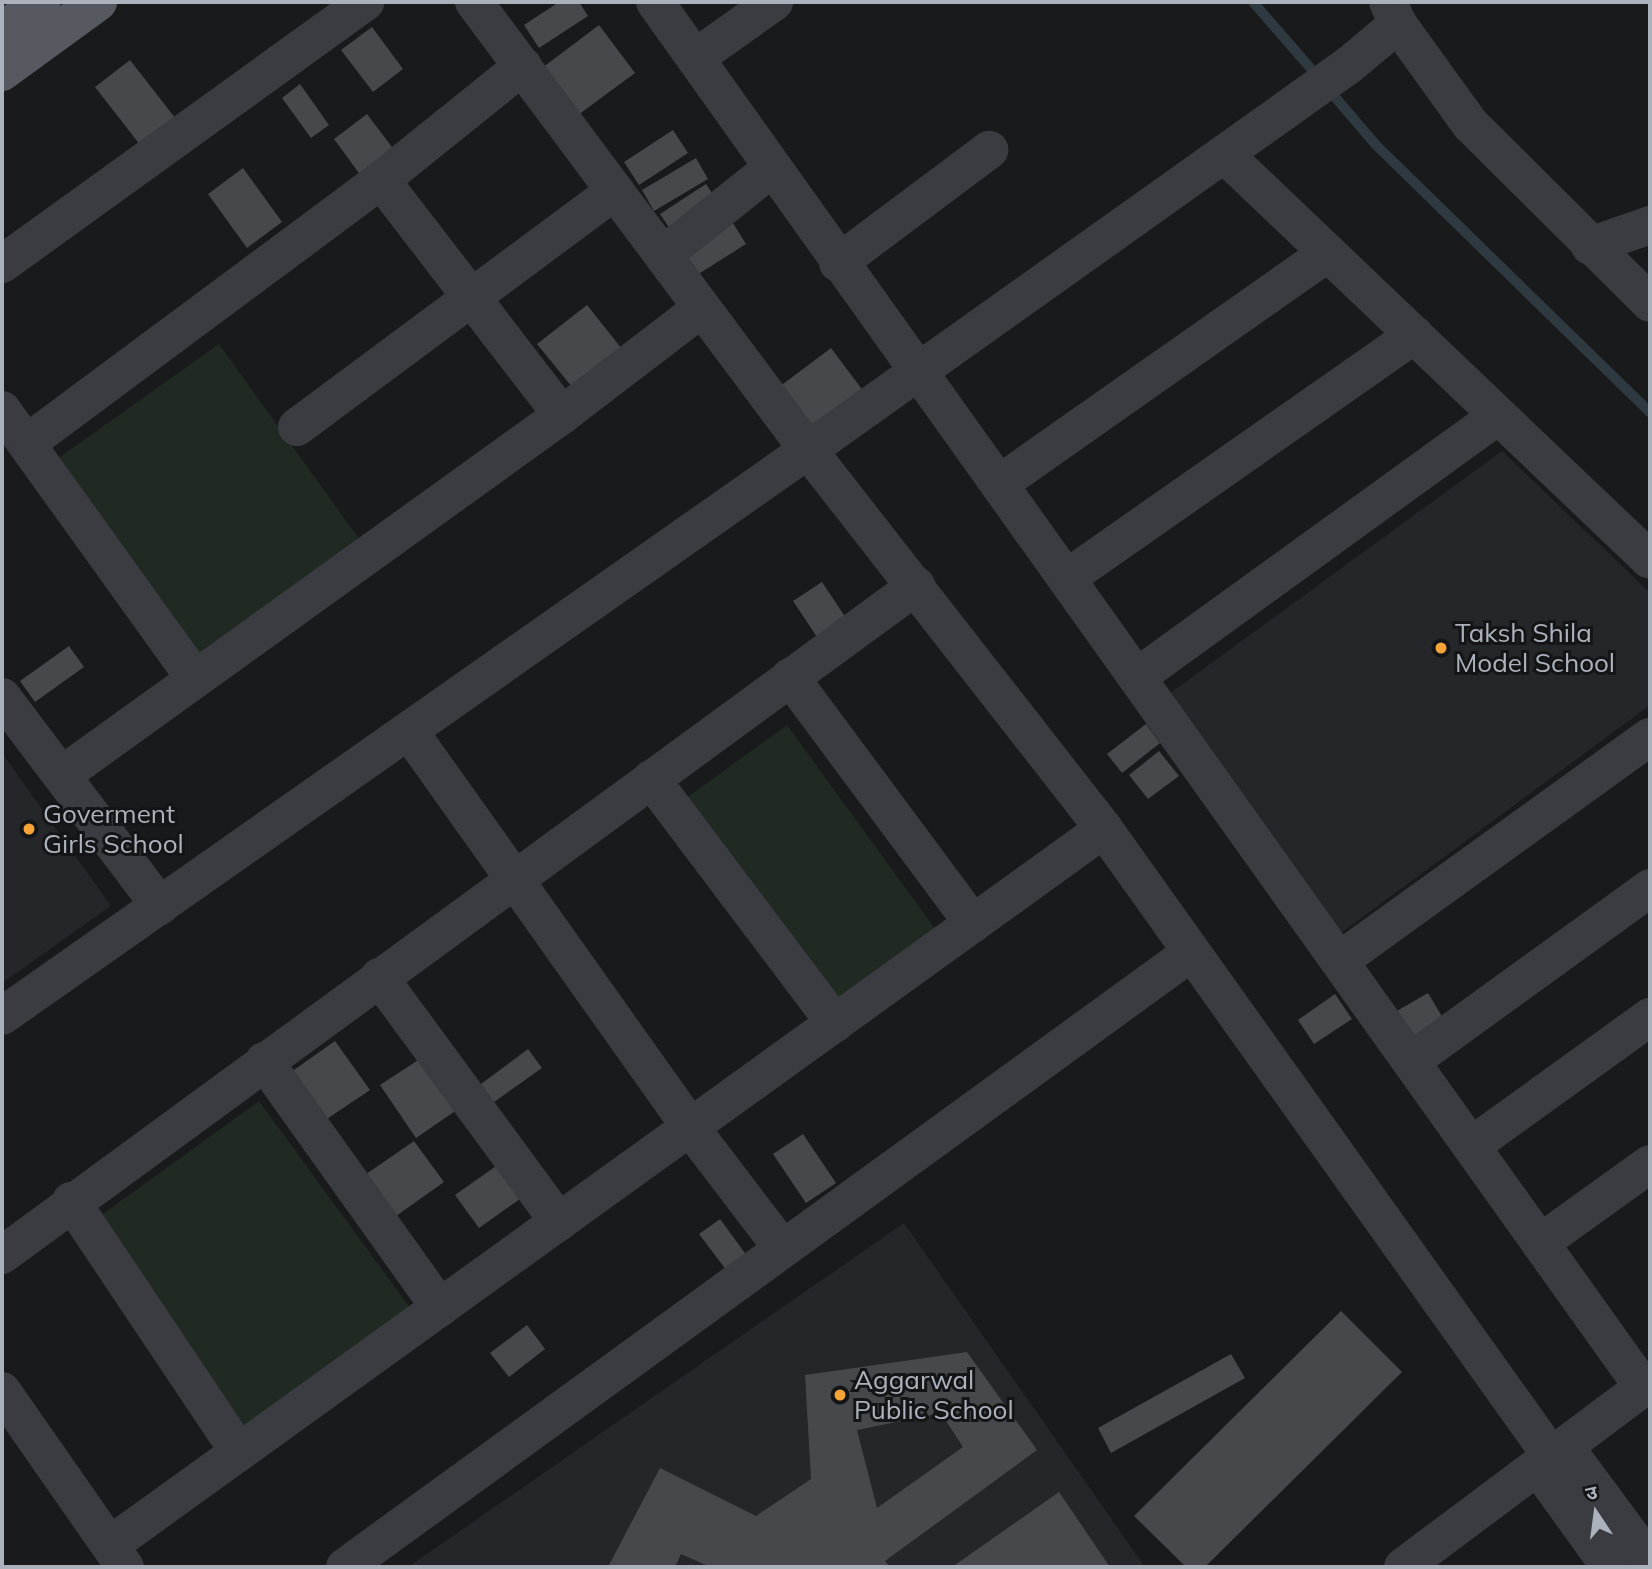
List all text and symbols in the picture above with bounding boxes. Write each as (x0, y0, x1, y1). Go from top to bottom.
place label: Taksh Shila Model School (1455, 617, 1615, 678)
marker: Taksh Shila Model School (1433, 640, 1449, 656)
place label: Goverment Girls School (43, 798, 184, 860)
marker: Goverment Girls School (21, 821, 37, 837)
place label: Aggarwal Public School (854, 1364, 1014, 1426)
marker: Aggarwal Public School (832, 1387, 848, 1403)
north arrow (1561, 1478, 1631, 1548)
text: उ (1583, 1480, 1599, 1505)

